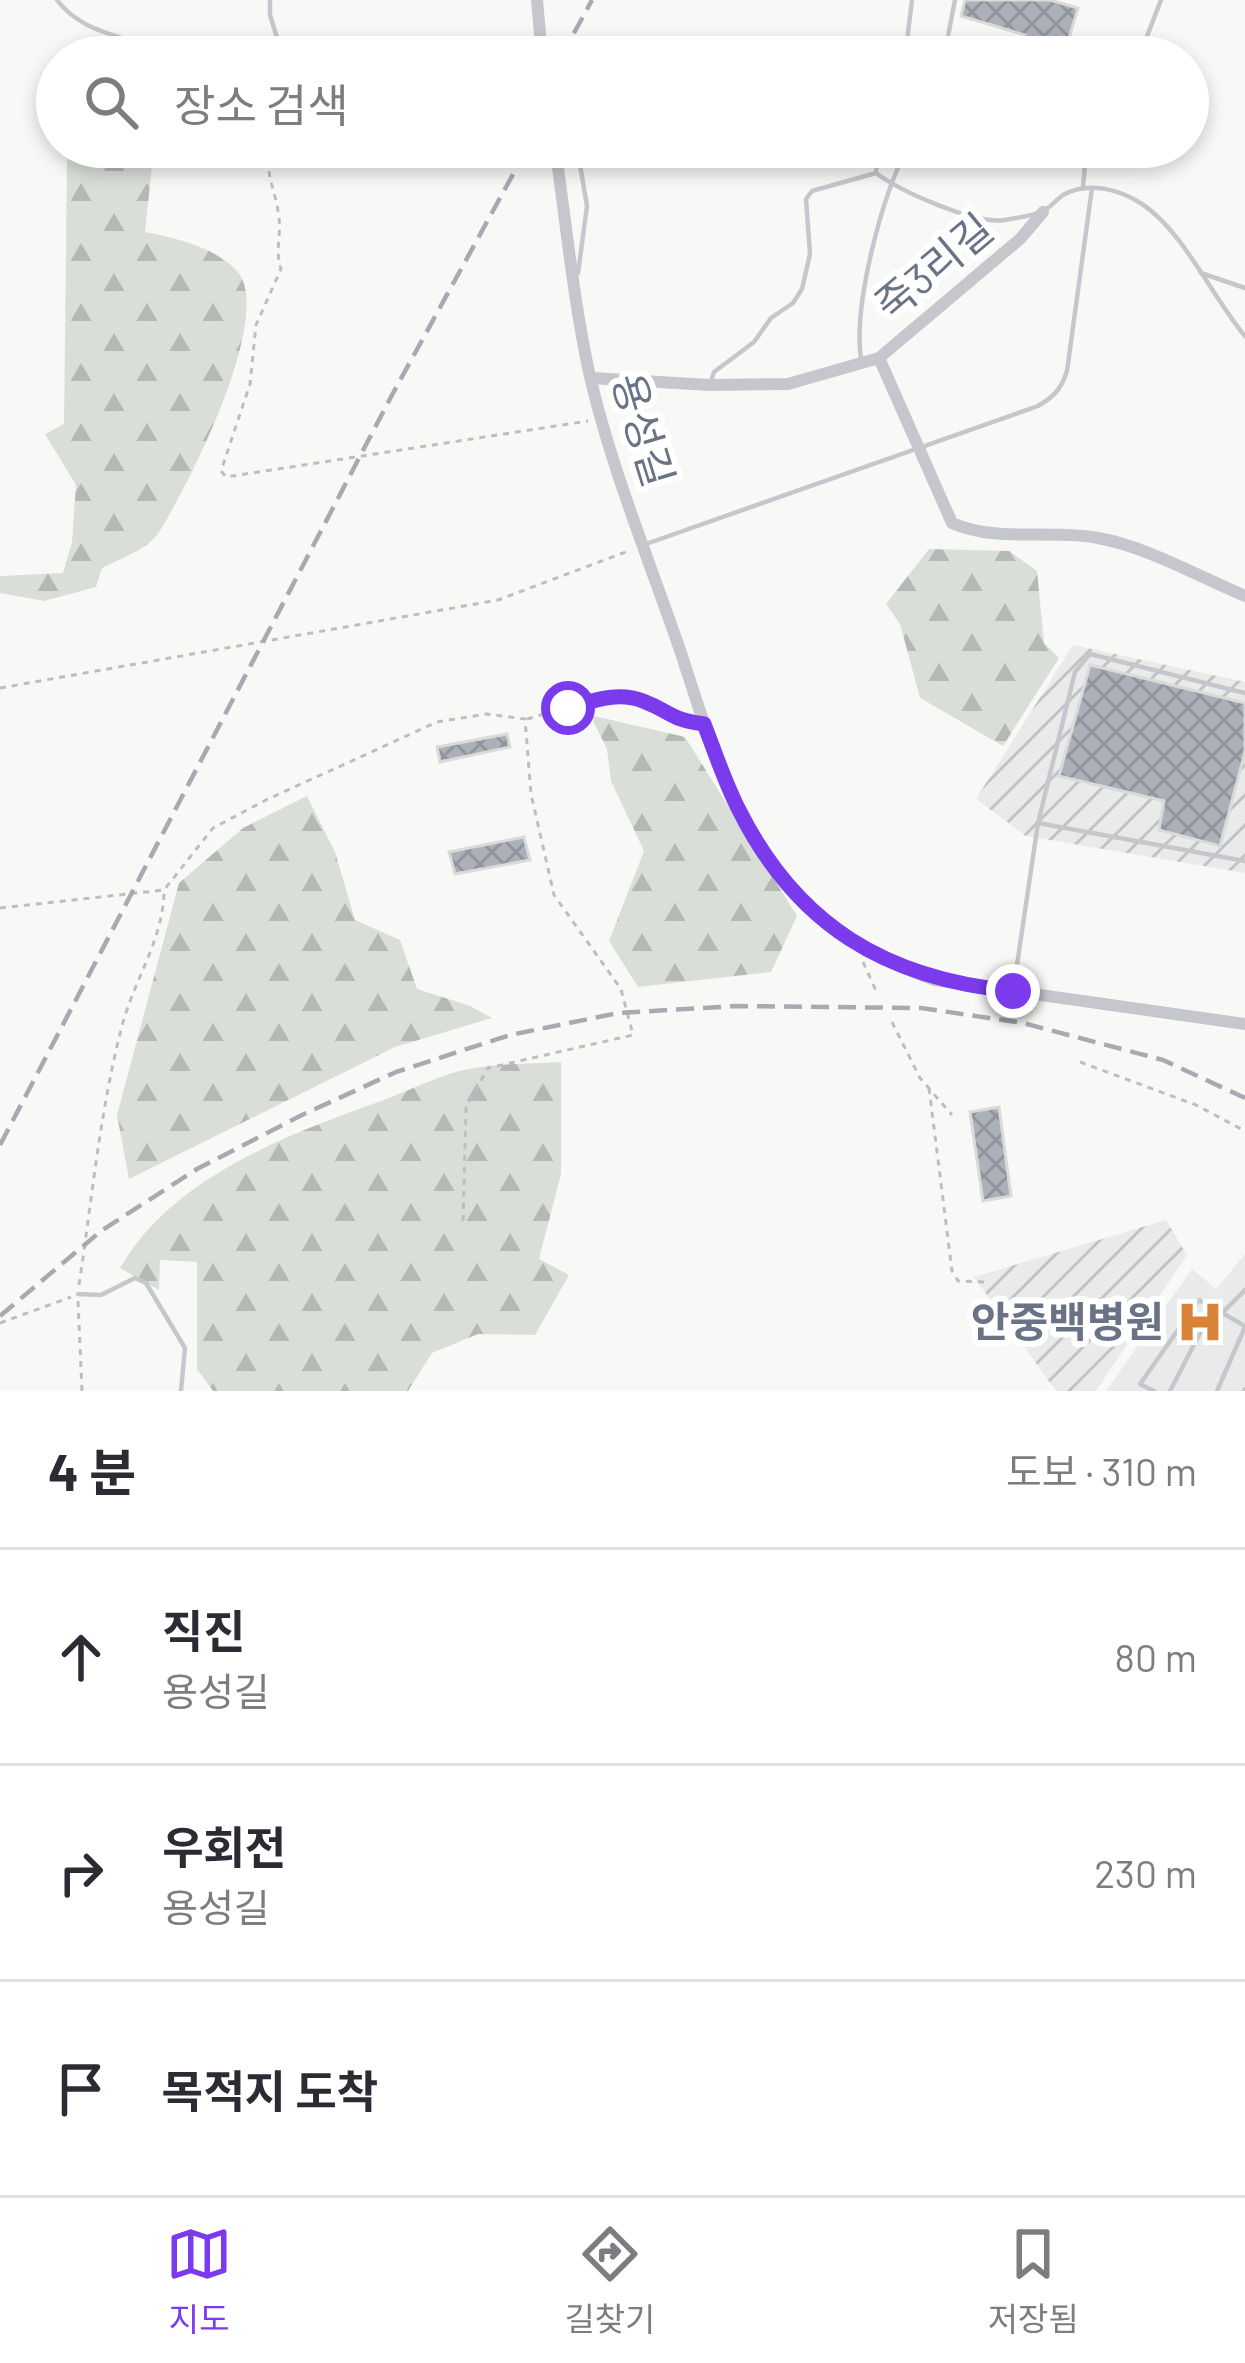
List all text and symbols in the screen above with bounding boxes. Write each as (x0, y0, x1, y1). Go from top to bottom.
search box (36, 36, 1209, 168)
icon: search (78, 69, 144, 135)
text: 장소 검색 (174, 77, 349, 131)
street label: 죽3리길 (864, 202, 1001, 329)
street label: 용성길 (604, 367, 686, 492)
route start (541, 681, 595, 735)
route end (986, 964, 1040, 1018)
place label: 안중백병원 (971, 1295, 1164, 1345)
hospital icon: 안중백병원 (1175, 1297, 1225, 1347)
text: 4 분 (48, 1440, 136, 1501)
text: 도보 · 310 m (1006, 1447, 1197, 1494)
text: 직진 (162, 1603, 245, 1657)
icon: ahead (48, 1624, 114, 1690)
text: 80 m (1115, 1633, 1197, 1680)
text: 용성길 (162, 1667, 270, 1714)
text: 우회전 (162, 1819, 286, 1873)
icon: right (48, 1840, 114, 1906)
text: 230 m (1094, 1849, 1197, 1896)
text: 용성길 (162, 1883, 270, 1930)
icon: arrive (48, 2056, 114, 2122)
text: 목적지 도착 (162, 2063, 378, 2117)
tab: 지도 (166, 2221, 232, 2341)
tab: 길찾기 (564, 2221, 655, 2341)
tab: 저장됨 (988, 2221, 1079, 2341)

